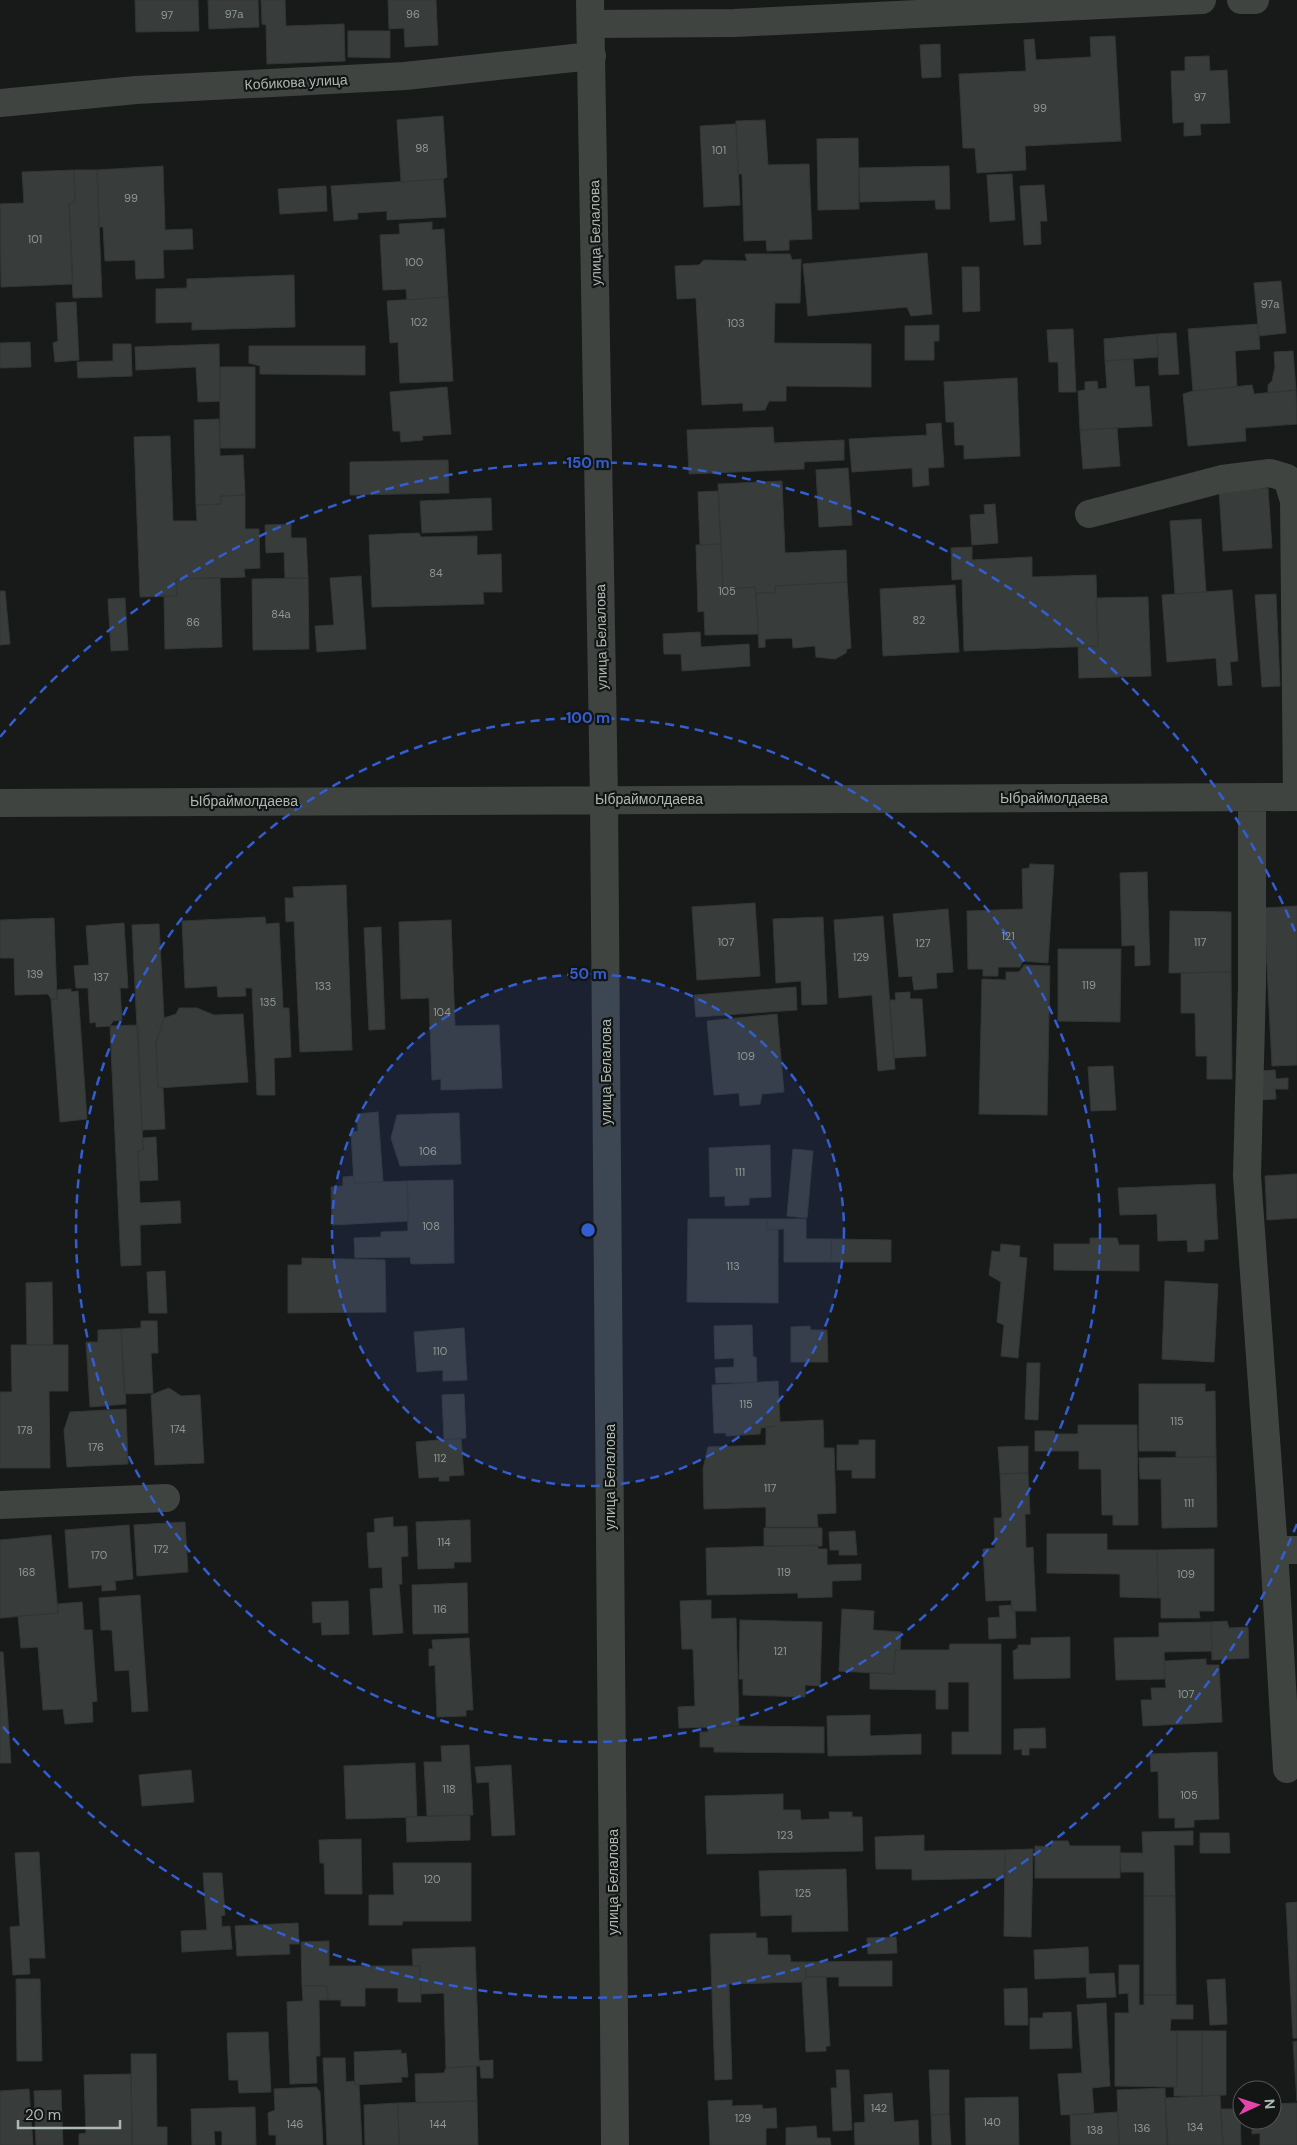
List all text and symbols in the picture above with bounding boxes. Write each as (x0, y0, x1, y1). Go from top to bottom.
house number: 97а (225, 7, 244, 21)
house number: 96 (406, 7, 420, 21)
house number: 97 (161, 8, 173, 22)
street label: Кобикова улица (244, 70, 348, 94)
house number: 97 (1194, 90, 1206, 104)
house number: 99 (1033, 101, 1047, 115)
house number: 98 (415, 141, 429, 155)
house number: 101 (712, 143, 726, 157)
street label: улица Белалова (585, 180, 605, 286)
house number: 99 (124, 191, 138, 205)
house number: 101 (28, 232, 42, 246)
house number: 100 (405, 255, 423, 269)
house number: 97а (1261, 297, 1280, 311)
house number: 102 (410, 315, 428, 329)
house number: 103 (727, 316, 745, 330)
text: 150 m (567, 453, 610, 473)
house number: 84 (429, 566, 443, 580)
street label: улица Белалова (591, 584, 611, 690)
house number: 105 (718, 584, 736, 598)
house number: 84а (271, 607, 292, 621)
house number: 82 (913, 613, 925, 627)
house number: 86 (186, 615, 200, 629)
text: 100 m (566, 708, 610, 728)
street label: Ыбраймолдаева (1000, 789, 1108, 807)
street label: Ыбраймолдаева (595, 790, 703, 808)
street label: Ыбраймолдаева (190, 792, 298, 810)
house number: 121 (1001, 929, 1015, 943)
house number: 107 (718, 935, 734, 949)
house number: 117 (1194, 935, 1206, 949)
house number: 127 (915, 936, 931, 950)
house number: 129 (853, 950, 869, 964)
text: 50 m (569, 964, 607, 984)
house number: 139 (27, 967, 43, 981)
house number: 137 (93, 970, 109, 984)
house number: 119 (1082, 978, 1096, 992)
house number: 133 (315, 979, 331, 993)
house number: 135 (260, 995, 277, 1009)
house number: 104 (433, 1005, 451, 1019)
street label: улица Белалова (597, 1019, 615, 1125)
house number: 109 (737, 1049, 755, 1063)
house number: 106 (419, 1144, 437, 1158)
house number: 111 (735, 1165, 745, 1179)
house number: 108 (422, 1219, 440, 1233)
centre of rings (579, 1221, 597, 1239)
house number: 113 (726, 1259, 740, 1273)
house number: 110 (433, 1344, 447, 1358)
house number: 115 (739, 1397, 753, 1411)
house number: 115 (1170, 1414, 1184, 1428)
house number: 174 (170, 1422, 186, 1436)
house number: 178 (17, 1423, 33, 1437)
street label: улица Белалова (601, 1424, 619, 1530)
house number: 176 (88, 1440, 104, 1454)
house number: 112 (433, 1451, 447, 1465)
house number: 117 (764, 1481, 776, 1495)
house number: 111 (1184, 1496, 1194, 1510)
house number: 114 (437, 1535, 451, 1549)
house number: 172 (153, 1542, 169, 1556)
house number: 170 (91, 1548, 107, 1562)
house number: 168 (18, 1565, 36, 1579)
house number: 119 (777, 1565, 791, 1579)
house number: 109 (1177, 1567, 1195, 1581)
house number: 116 (433, 1602, 447, 1616)
house number: 121 (773, 1644, 787, 1658)
house number: 107 (1178, 1687, 1194, 1701)
house number: 118 (442, 1782, 456, 1796)
house number: 105 (1180, 1788, 1198, 1802)
house number: 123 (777, 1828, 793, 1842)
street label: улица Белалова (604, 1829, 622, 1935)
house number: 120 (423, 1872, 441, 1886)
house number: 125 (795, 1886, 812, 1900)
north arrow (1232, 2080, 1282, 2130)
scale bar (18, 2098, 120, 2130)
text: N (1261, 2098, 1279, 2110)
house number: 142 (871, 2101, 887, 2115)
text: 20 m (25, 2105, 61, 2125)
house number: 129 (735, 2111, 751, 2125)
house number: 140 (983, 2115, 1001, 2129)
house number: 146 (286, 2117, 304, 2131)
house number: 144 (430, 2117, 447, 2131)
house number: 134 (1187, 2120, 1204, 2134)
house number: 136 (1134, 2121, 1151, 2135)
house number: 138 (1087, 2123, 1103, 2137)

